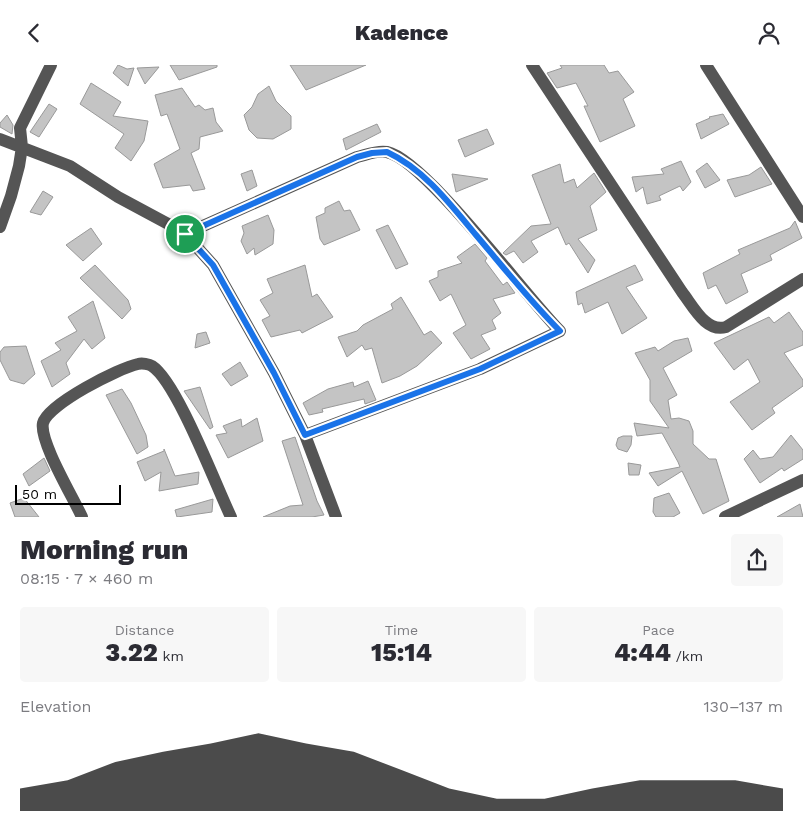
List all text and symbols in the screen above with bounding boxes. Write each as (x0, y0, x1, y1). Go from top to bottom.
icon: back (20, 19, 48, 47)
icon: person (755, 19, 783, 47)
text: Kadence (355, 20, 448, 45)
pin (164, 213, 206, 255)
icon: arrive (171, 220, 199, 248)
scale bar (15, 482, 121, 505)
text: 50 m (22, 486, 57, 502)
text: Morning run (20, 533, 188, 566)
button: share (731, 534, 783, 586)
text: 08:15 · 7 × 460 m (20, 569, 153, 588)
text: Distance (115, 622, 174, 638)
text: Time (385, 622, 418, 638)
text: Pace (642, 622, 675, 638)
text: 3.22 (105, 638, 158, 667)
text: 15:14 (371, 638, 432, 667)
text: 4:44 (614, 638, 671, 667)
text: km (158, 648, 184, 664)
text: /km (671, 648, 703, 664)
text: Elevation (20, 697, 91, 716)
text: 130–137 m (703, 697, 783, 716)

